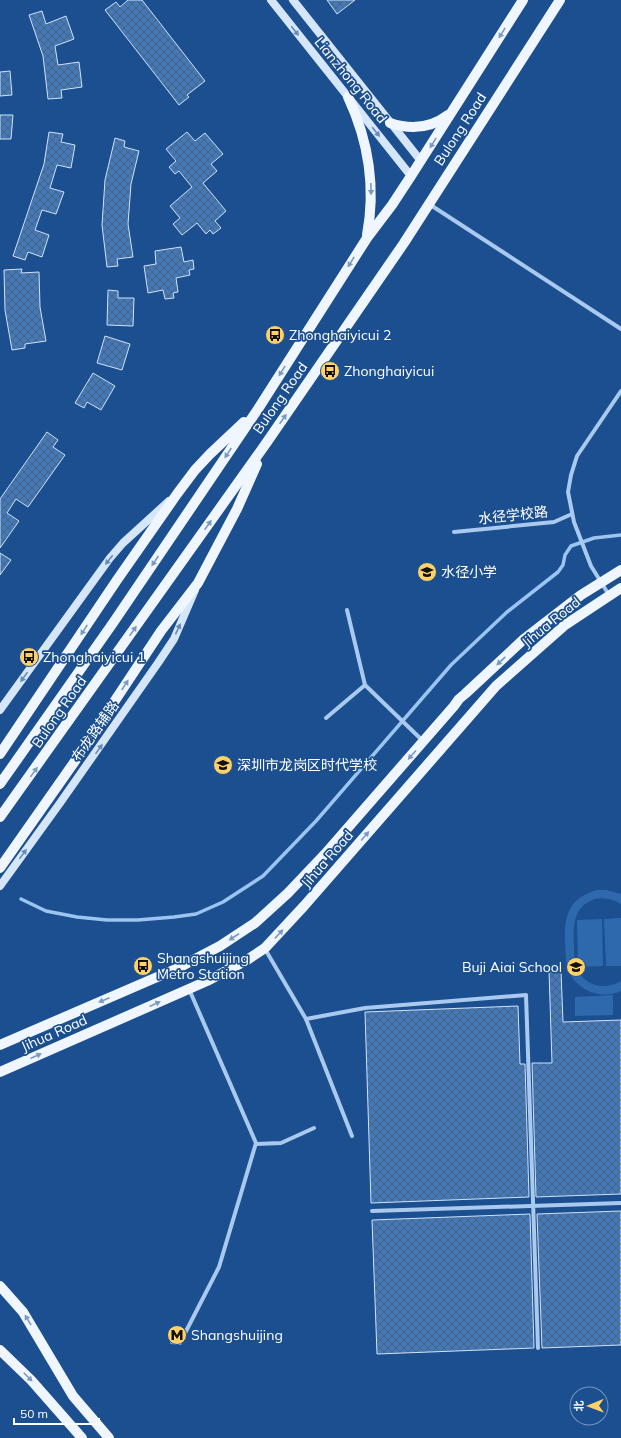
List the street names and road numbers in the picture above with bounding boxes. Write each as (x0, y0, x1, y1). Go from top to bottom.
street label: Lianzhong Road (311, 33, 391, 127)
street label: Bulong Road (430, 89, 490, 169)
street label: Bulong Road (249, 359, 311, 437)
street label: 水径学校路 (477, 502, 549, 528)
street label: Jihua Road (518, 593, 584, 651)
street label: Bulong Road (28, 673, 90, 751)
street label: 布龙路辅路 (68, 697, 122, 765)
street label: Jihua Road (297, 826, 357, 892)
street label: Jihua Road (18, 1010, 90, 1056)

